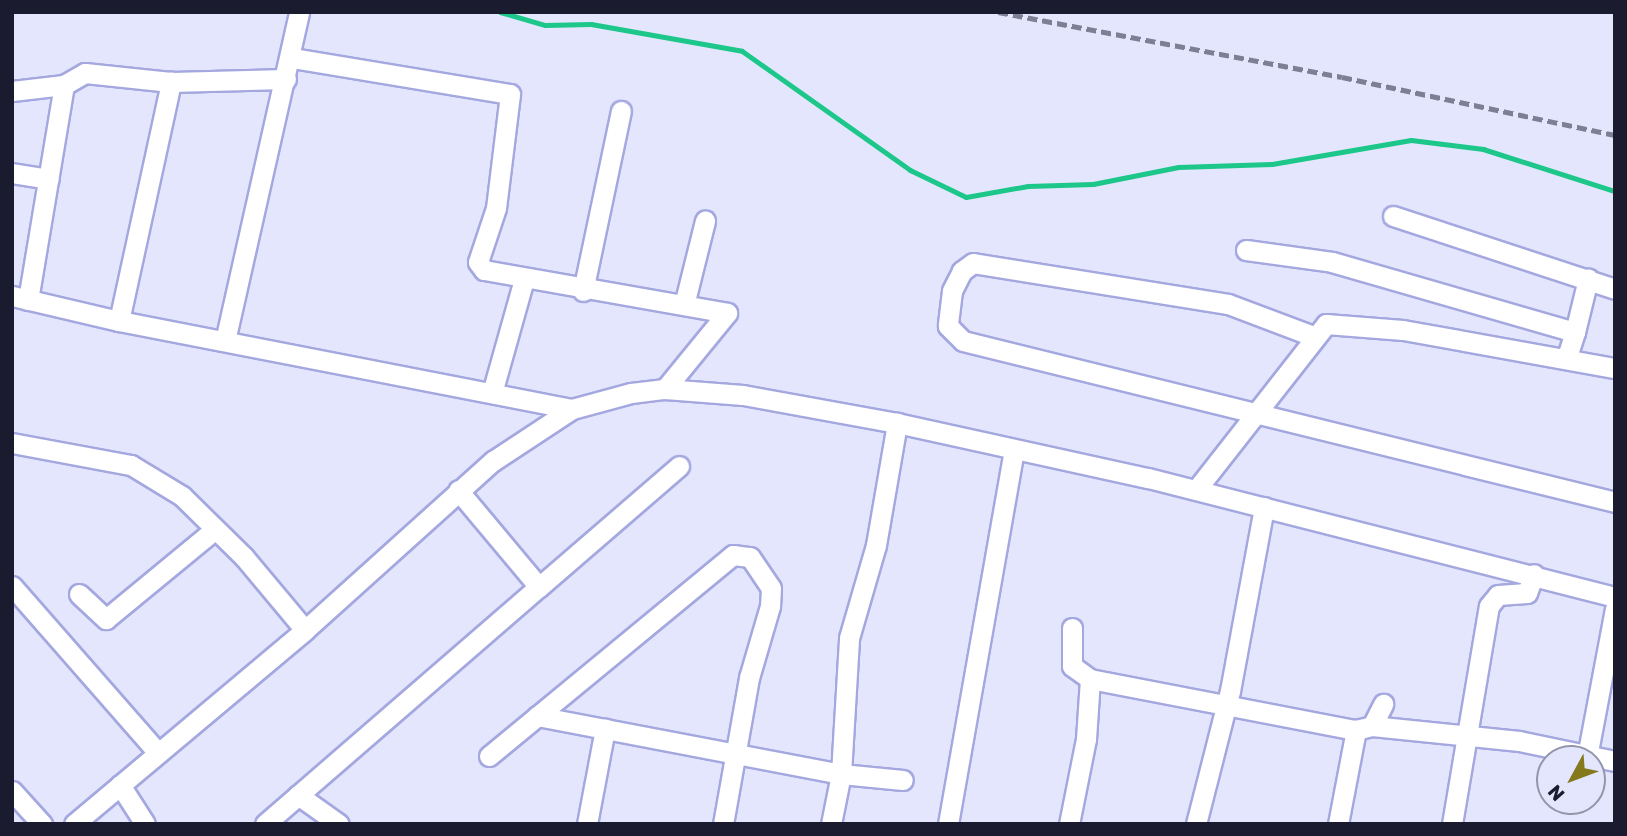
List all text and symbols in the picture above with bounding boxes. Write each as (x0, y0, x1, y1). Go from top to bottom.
north arrow (1536, 745, 1606, 815)
text: N (1543, 780, 1569, 806)

